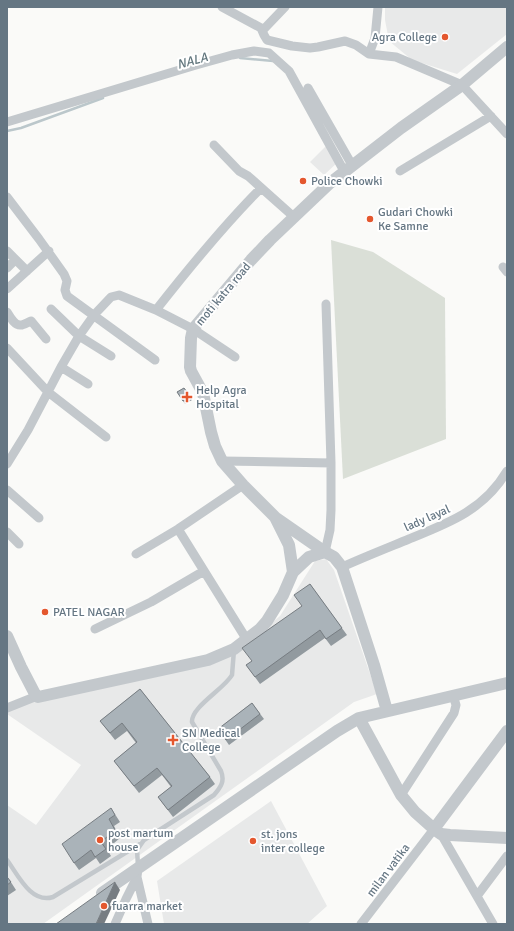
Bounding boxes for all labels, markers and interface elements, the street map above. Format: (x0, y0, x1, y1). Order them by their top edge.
place label: Agra College (372, 30, 437, 45)
marker: Agra College (440, 32, 450, 42)
water label: NALA (175, 49, 210, 73)
place label: Police Chowki (311, 174, 382, 189)
marker: Police Chowki (298, 176, 308, 186)
place label: Gudari Chowki Ke Samne (378, 205, 453, 234)
marker: Gudari Chowki Ke Samne (365, 214, 375, 224)
street label: moti katra road (193, 260, 254, 329)
place label: Help Agra Hospital (196, 383, 247, 412)
marker: Help Agra Hospital (181, 391, 193, 403)
street label: lady layal (402, 502, 453, 535)
place label: PATEL NAGAR (53, 605, 125, 620)
marker: PATEL NAGAR (40, 607, 50, 617)
place label: SN Medical College (182, 726, 240, 755)
marker: SN Medical College (167, 734, 179, 746)
place label: post martum house (108, 826, 173, 855)
place label: st. jons inter college (261, 827, 325, 856)
marker: post martum house (95, 835, 105, 845)
marker: st. jons inter college (248, 836, 258, 846)
street label: milan vatika (364, 841, 413, 900)
place label: fuarra market (112, 899, 182, 914)
marker: fuarra market (99, 901, 109, 911)

